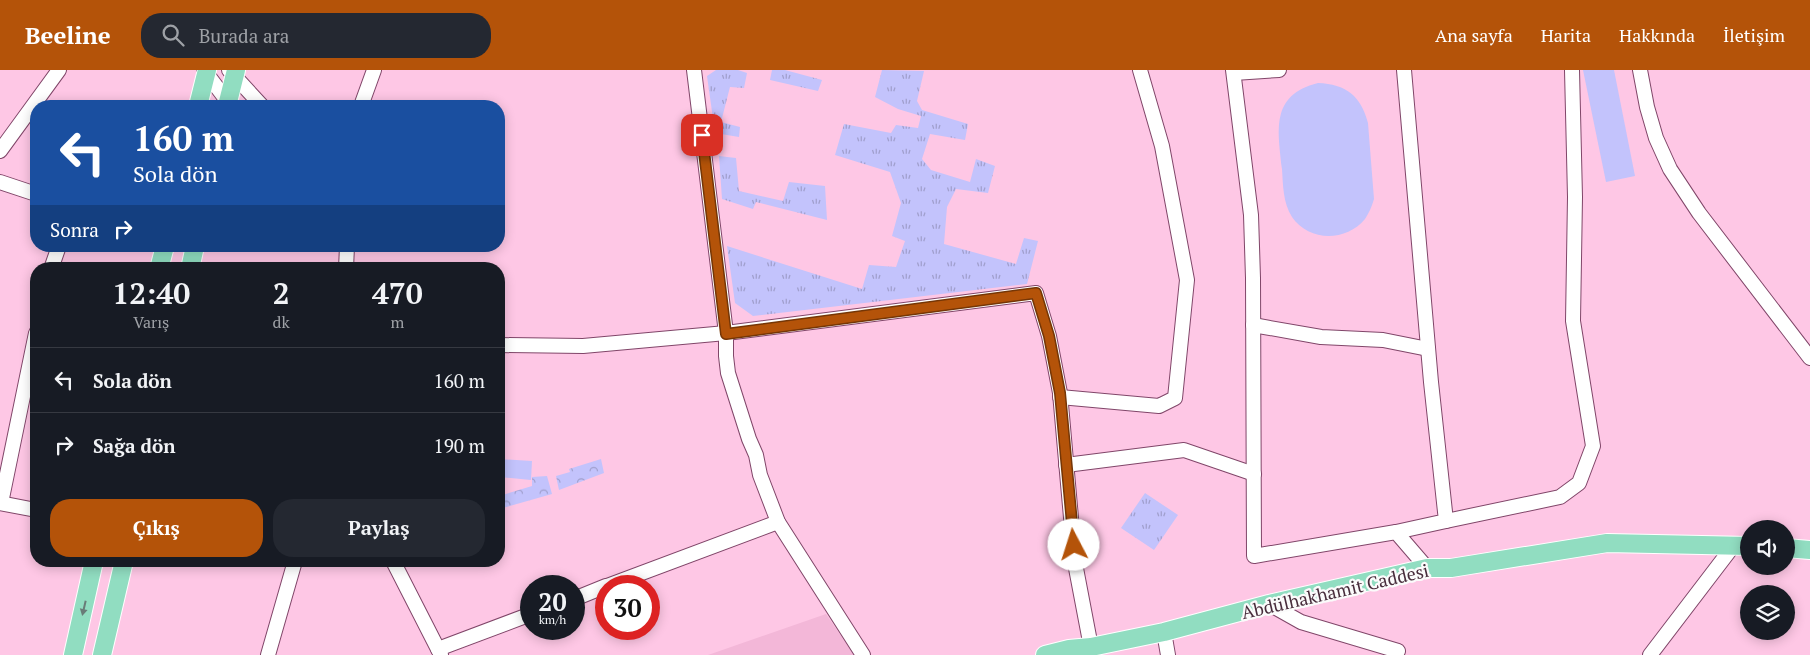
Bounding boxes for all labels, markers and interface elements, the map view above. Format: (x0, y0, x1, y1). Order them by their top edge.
search box (141, 13, 491, 58)
text: Beeline (25, 19, 111, 51)
icon: search (159, 21, 187, 49)
text: Burada ara (199, 23, 289, 48)
text: Ana sayfa (1435, 23, 1513, 47)
text: Harita (1541, 23, 1591, 47)
text: Hakkında (1619, 23, 1695, 47)
text: İletişim (1723, 23, 1785, 47)
pin (681, 114, 723, 156)
text: 160 m (133, 115, 234, 161)
icon: left (50, 120, 115, 185)
icon: arrive (688, 121, 716, 149)
text: Sola dön (133, 159, 217, 188)
icon: right (109, 215, 137, 243)
text: Sonra (50, 217, 99, 242)
text: 12:40 (112, 273, 190, 313)
text: 2 (273, 273, 290, 313)
text: 470 (372, 273, 423, 313)
text: Varış (133, 311, 169, 333)
text: dk (273, 311, 290, 333)
text: m (390, 311, 404, 333)
icon: left (50, 366, 78, 394)
text: Sola dön (93, 368, 172, 393)
text: 160 m (434, 368, 485, 393)
icon: right (50, 431, 78, 459)
text: Sağa dön (93, 433, 176, 458)
text: 190 m (434, 433, 485, 458)
button: Çıkış (50, 499, 263, 557)
button: Paylaş (273, 499, 485, 557)
position arrow (1047, 518, 1099, 570)
map controls (1740, 520, 1795, 640)
button: sound (1740, 520, 1795, 575)
street label: Abdülhakhamit Caddesi (1239, 558, 1431, 624)
speed limit sign: 30 (595, 575, 660, 640)
text: 20 (538, 585, 567, 618)
button: layers (1740, 585, 1795, 640)
one-way arrow (80, 601, 88, 616)
text: km/h (539, 612, 566, 627)

